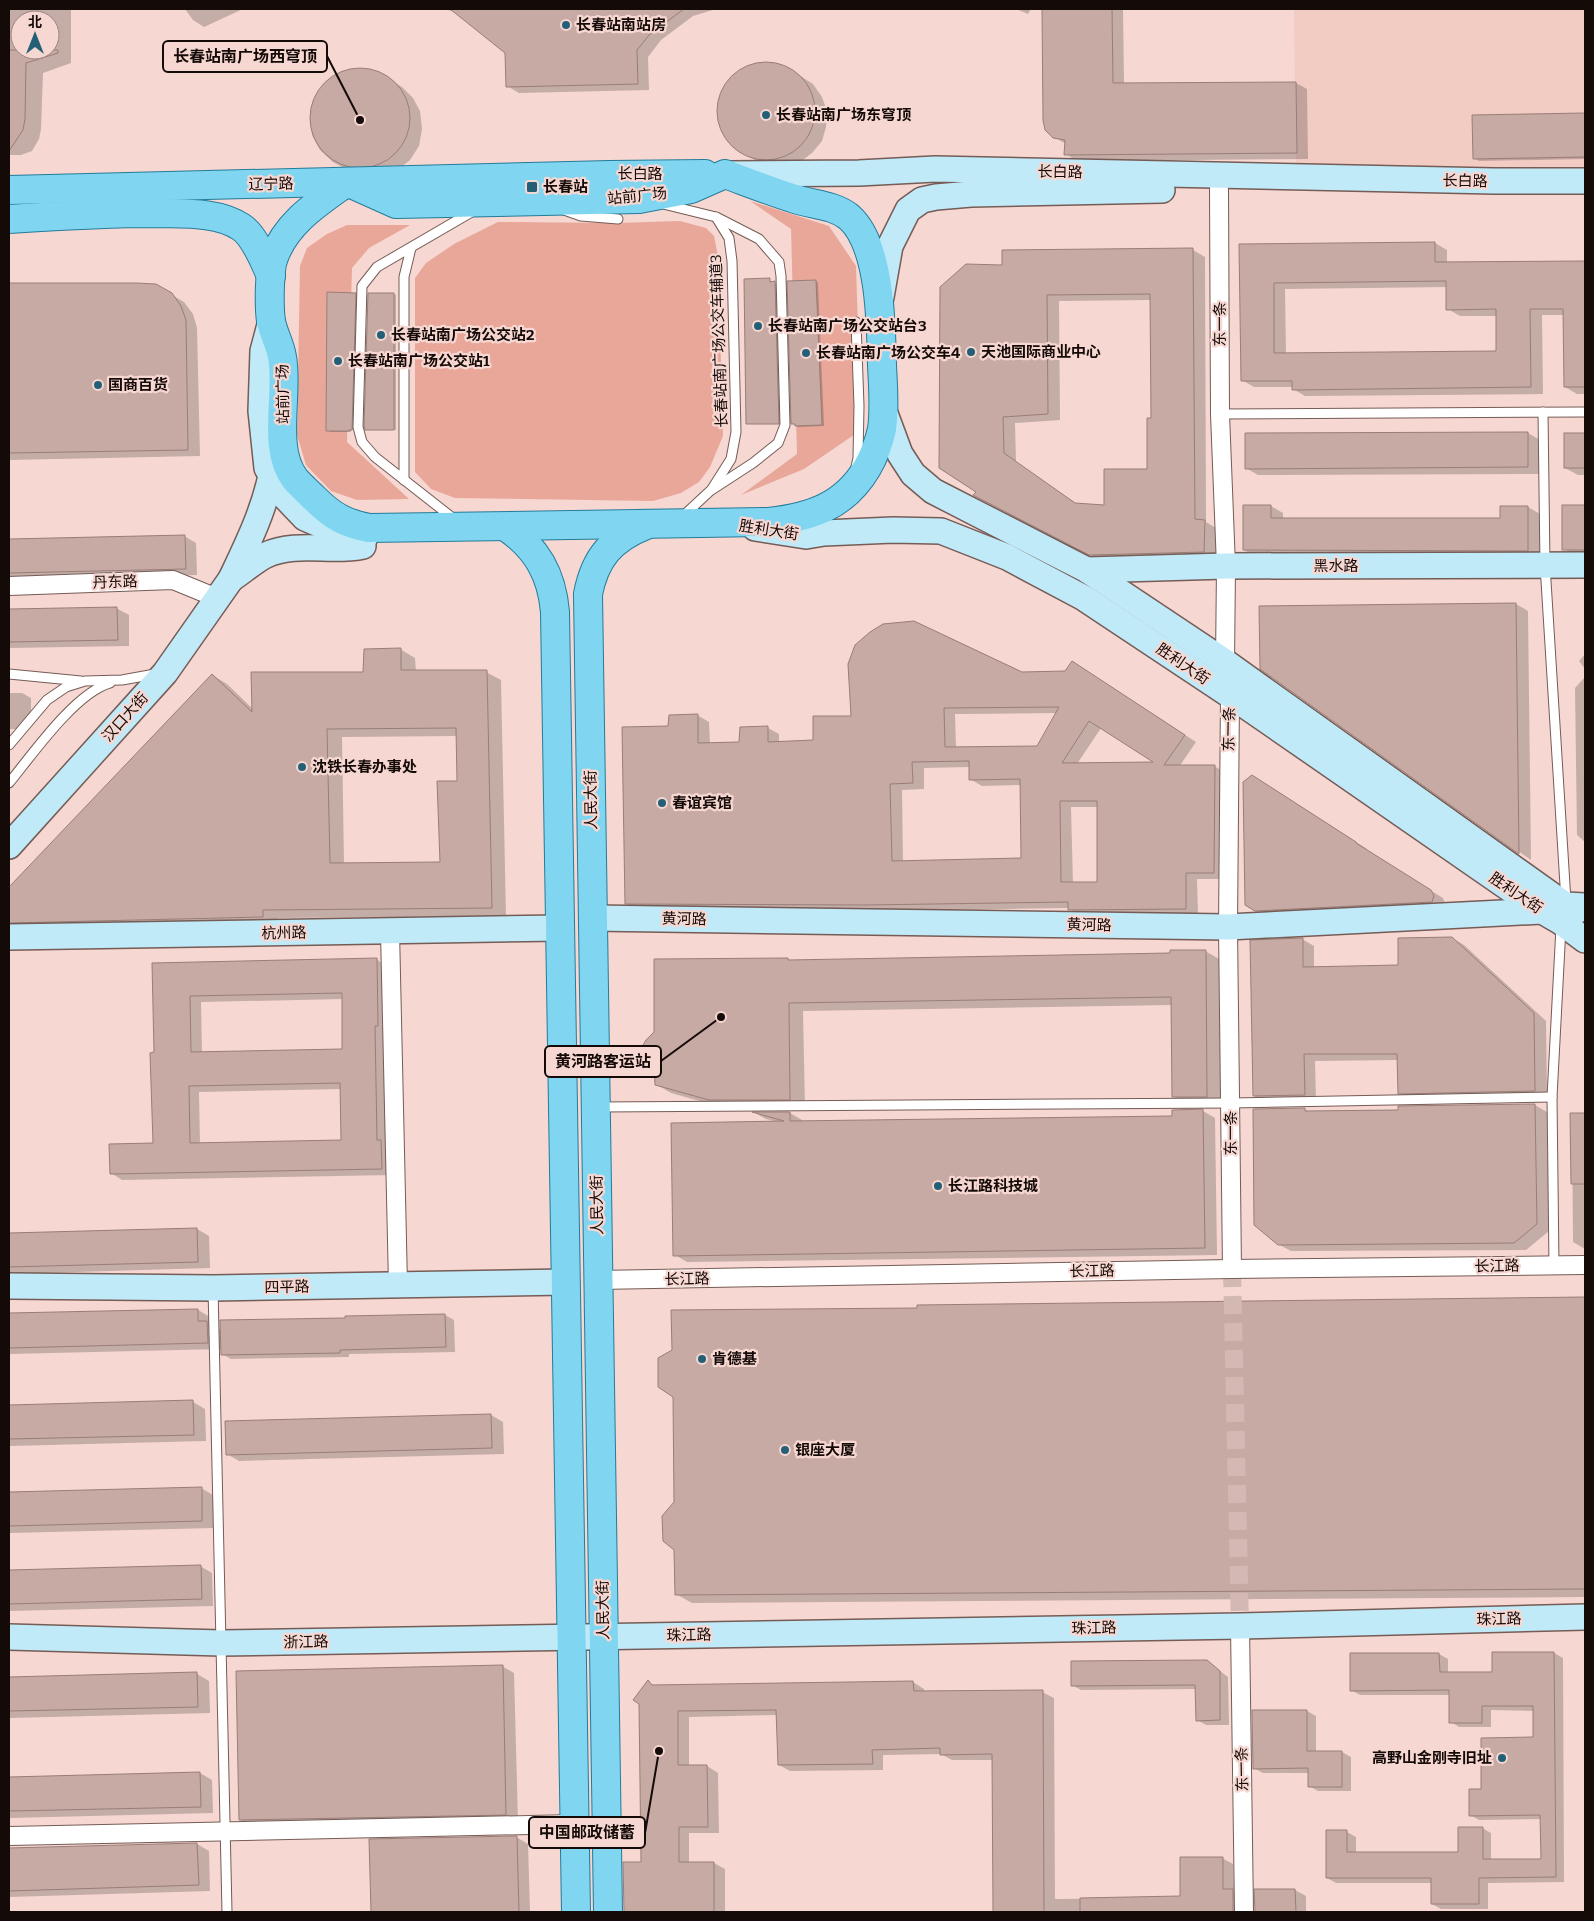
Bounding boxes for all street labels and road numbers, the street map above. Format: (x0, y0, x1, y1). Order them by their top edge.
street label: 长白路 (1037, 163, 1083, 181)
street label: 长白路 (617, 165, 663, 183)
street label: 长白路 (1442, 172, 1488, 190)
street label: 辽宁路 (248, 175, 294, 193)
street label: 站前广场 (606, 184, 668, 208)
street label: 长春站南广场公交车辅道3 (707, 254, 731, 428)
street label: 东一条 (1211, 301, 1229, 347)
street label: 站前广场 (273, 364, 293, 424)
street label: 胜利大街 (738, 516, 800, 544)
street label: 黑水路 (1313, 557, 1359, 575)
street label: 丹东路 (92, 572, 138, 592)
street label: 胜利大街 (1153, 640, 1213, 688)
street label: 汉口大街 (98, 689, 152, 745)
street label: 东一条 (1220, 706, 1238, 752)
street label: 人民大街 (581, 770, 601, 830)
street label: 胜利大街 (1486, 869, 1546, 917)
street label: 黄河路 (661, 910, 707, 928)
street label: 黄河路 (1066, 916, 1112, 934)
street label: 杭州路 (261, 924, 307, 942)
street label: 东一条 (1222, 1110, 1240, 1156)
street label: 人民大街 (587, 1175, 607, 1235)
street label: 长江路 (1474, 1257, 1520, 1275)
street label: 长江路 (1069, 1262, 1115, 1280)
street label: 长江路 (664, 1270, 710, 1288)
street label: 四平路 (264, 1278, 310, 1296)
street label: 人民大街 (593, 1580, 613, 1640)
street label: 珠江路 (1476, 1610, 1522, 1628)
street label: 珠江路 (1071, 1619, 1117, 1637)
street label: 珠江路 (666, 1626, 712, 1644)
street label: 浙江路 (283, 1633, 329, 1651)
street label: 东一条 (1233, 1746, 1251, 1792)

